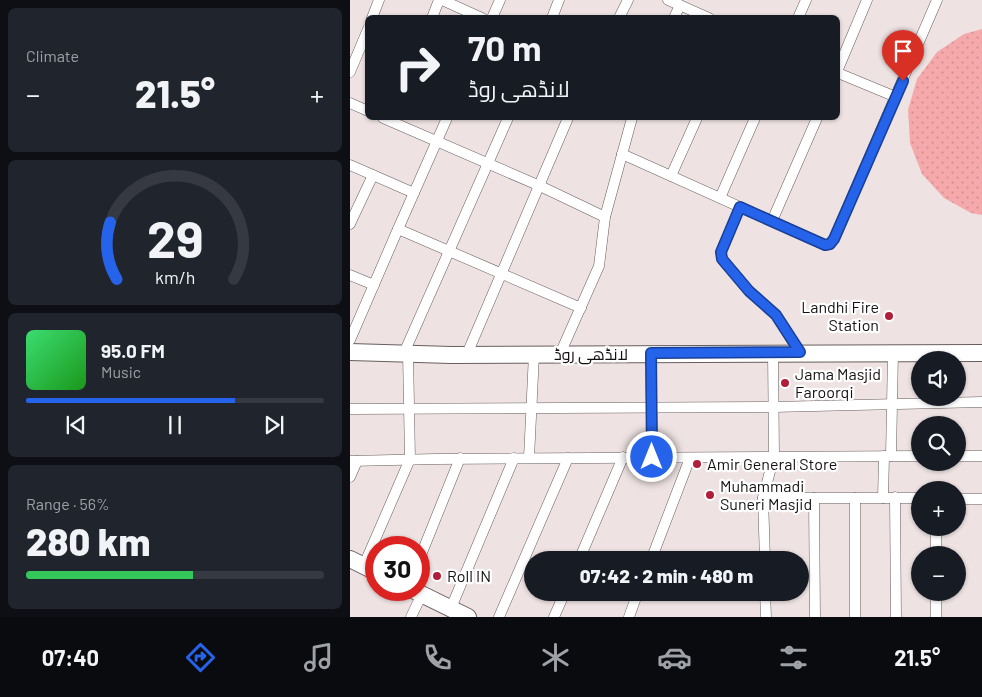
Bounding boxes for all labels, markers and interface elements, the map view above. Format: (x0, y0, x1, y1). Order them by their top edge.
text: 70 m (468, 26, 542, 68)
pin (882, 30, 924, 81)
icon: right (385, 35, 450, 100)
icon: arrive (889, 37, 917, 65)
text: Climate (26, 46, 79, 65)
text: 21.5° (135, 70, 215, 116)
text: لانڈھی روڈ (468, 75, 570, 101)
text: − (26, 77, 40, 111)
text: + (310, 77, 324, 111)
text: 29 (147, 206, 203, 268)
text: km/h (155, 266, 195, 288)
place label: Landhi Fire Station (801, 297, 879, 334)
marker: Landhi Fire Station (883, 310, 895, 322)
text: 95.0 FM (101, 339, 165, 362)
street label: لانڈھی روڈ (554, 344, 628, 365)
map controls (911, 351, 966, 601)
button: sound (911, 351, 966, 406)
text: Music (101, 362, 141, 381)
place label: Jama Masjid Faroorqi (795, 364, 881, 401)
marker: Jama Masjid Faroorqi (779, 377, 791, 389)
icon: previous (62, 411, 90, 439)
icon: pause (161, 411, 189, 439)
icon: next (260, 411, 288, 439)
button: search (911, 416, 966, 471)
position arrow (625, 430, 677, 482)
place label: Amir General Store (707, 454, 837, 473)
marker: Amir General Store (691, 458, 703, 470)
place label: Muhammadi Suneri Masjid (720, 476, 812, 513)
button: + (911, 481, 966, 536)
marker: Muhammadi Suneri Masjid (704, 489, 716, 501)
text: Range · 56% (26, 494, 109, 513)
text: 280 km (26, 518, 150, 564)
speed limit sign: 30 (365, 536, 430, 601)
button: − (911, 546, 966, 601)
text: 07:42 · 2 min · 480 m (580, 564, 753, 587)
place label: Roll IN (447, 566, 491, 585)
marker: Roll IN (431, 570, 443, 582)
icon: directions (183, 640, 218, 675)
icon: music (301, 640, 336, 675)
icon: phone (420, 640, 455, 675)
icon: climate (538, 640, 573, 675)
icon: car (657, 640, 692, 675)
icon: filters (776, 640, 811, 675)
text: 07:40 (42, 644, 99, 670)
text: 21.5° (894, 644, 940, 670)

